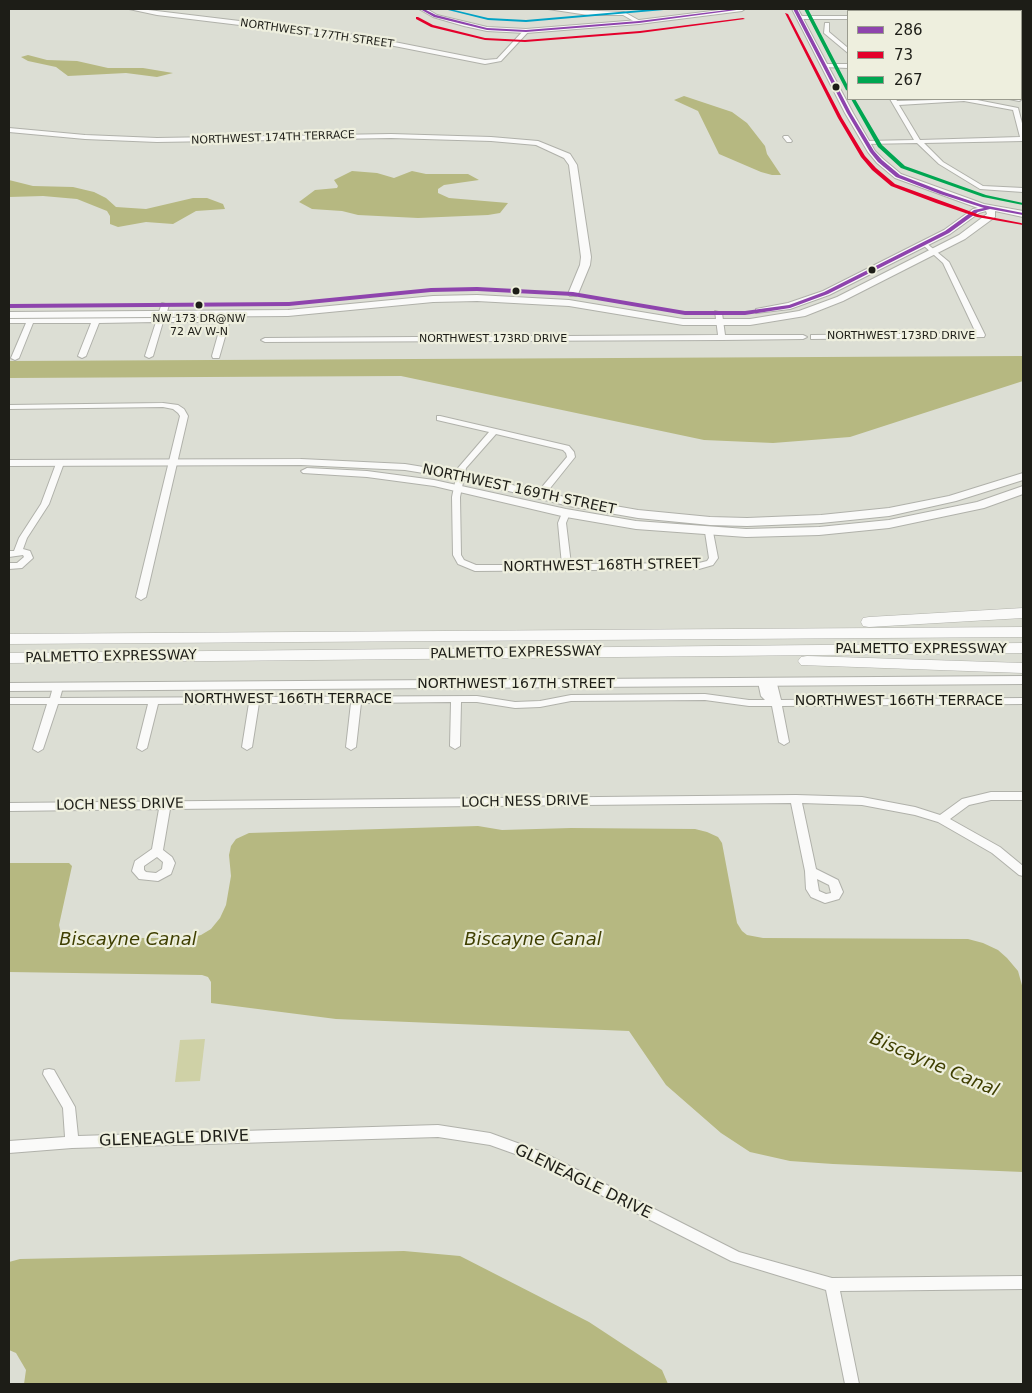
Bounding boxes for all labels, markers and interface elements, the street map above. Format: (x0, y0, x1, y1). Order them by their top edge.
legend (847, 10, 1022, 100)
street label: NORTHWEST 177TH STREET (239, 17, 395, 51)
text: 286 (894, 21, 923, 39)
text: 73 (894, 46, 913, 64)
text: 267 (894, 71, 923, 89)
unlabelled marker (831, 82, 841, 92)
street label: NORTHWEST 174TH TERRACE (191, 129, 355, 147)
unlabelled marker (867, 265, 877, 275)
unlabelled marker (511, 286, 521, 296)
marker: NW 173 DR@NW 72 AV W-N (194, 300, 204, 310)
place label: NW 173 DR@NW 72 AV W-N (152, 312, 246, 338)
street label: NORTHWEST 173RD DRIVE (827, 329, 975, 343)
street label: NORTHWEST 173RD DRIVE (419, 332, 567, 346)
street label: NORTHWEST 169TH STREET (421, 461, 617, 519)
street label: NORTHWEST 168TH STREET (503, 556, 701, 576)
street label: PALMETTO EXPRESSWAY (835, 641, 1007, 657)
street label: PALMETTO EXPRESSWAY (430, 643, 602, 663)
street label: PALMETTO EXPRESSWAY (25, 647, 197, 667)
street label: NORTHWEST 167TH STREET (417, 676, 615, 692)
street label: NORTHWEST 166TH TERRACE (184, 691, 392, 707)
street label: NORTHWEST 166TH TERRACE (795, 693, 1003, 709)
street label: LOCH NESS DRIVE (461, 792, 589, 812)
street label: LOCH NESS DRIVE (56, 795, 184, 815)
water label: Biscayne Canal (59, 929, 197, 951)
water label: Biscayne Canal (464, 929, 602, 951)
water label: Biscayne Canal (866, 1028, 1002, 1102)
street label: GLENEAGLE DRIVE (99, 1127, 249, 1151)
street label: GLENEAGLE DRIVE (511, 1141, 655, 1223)

